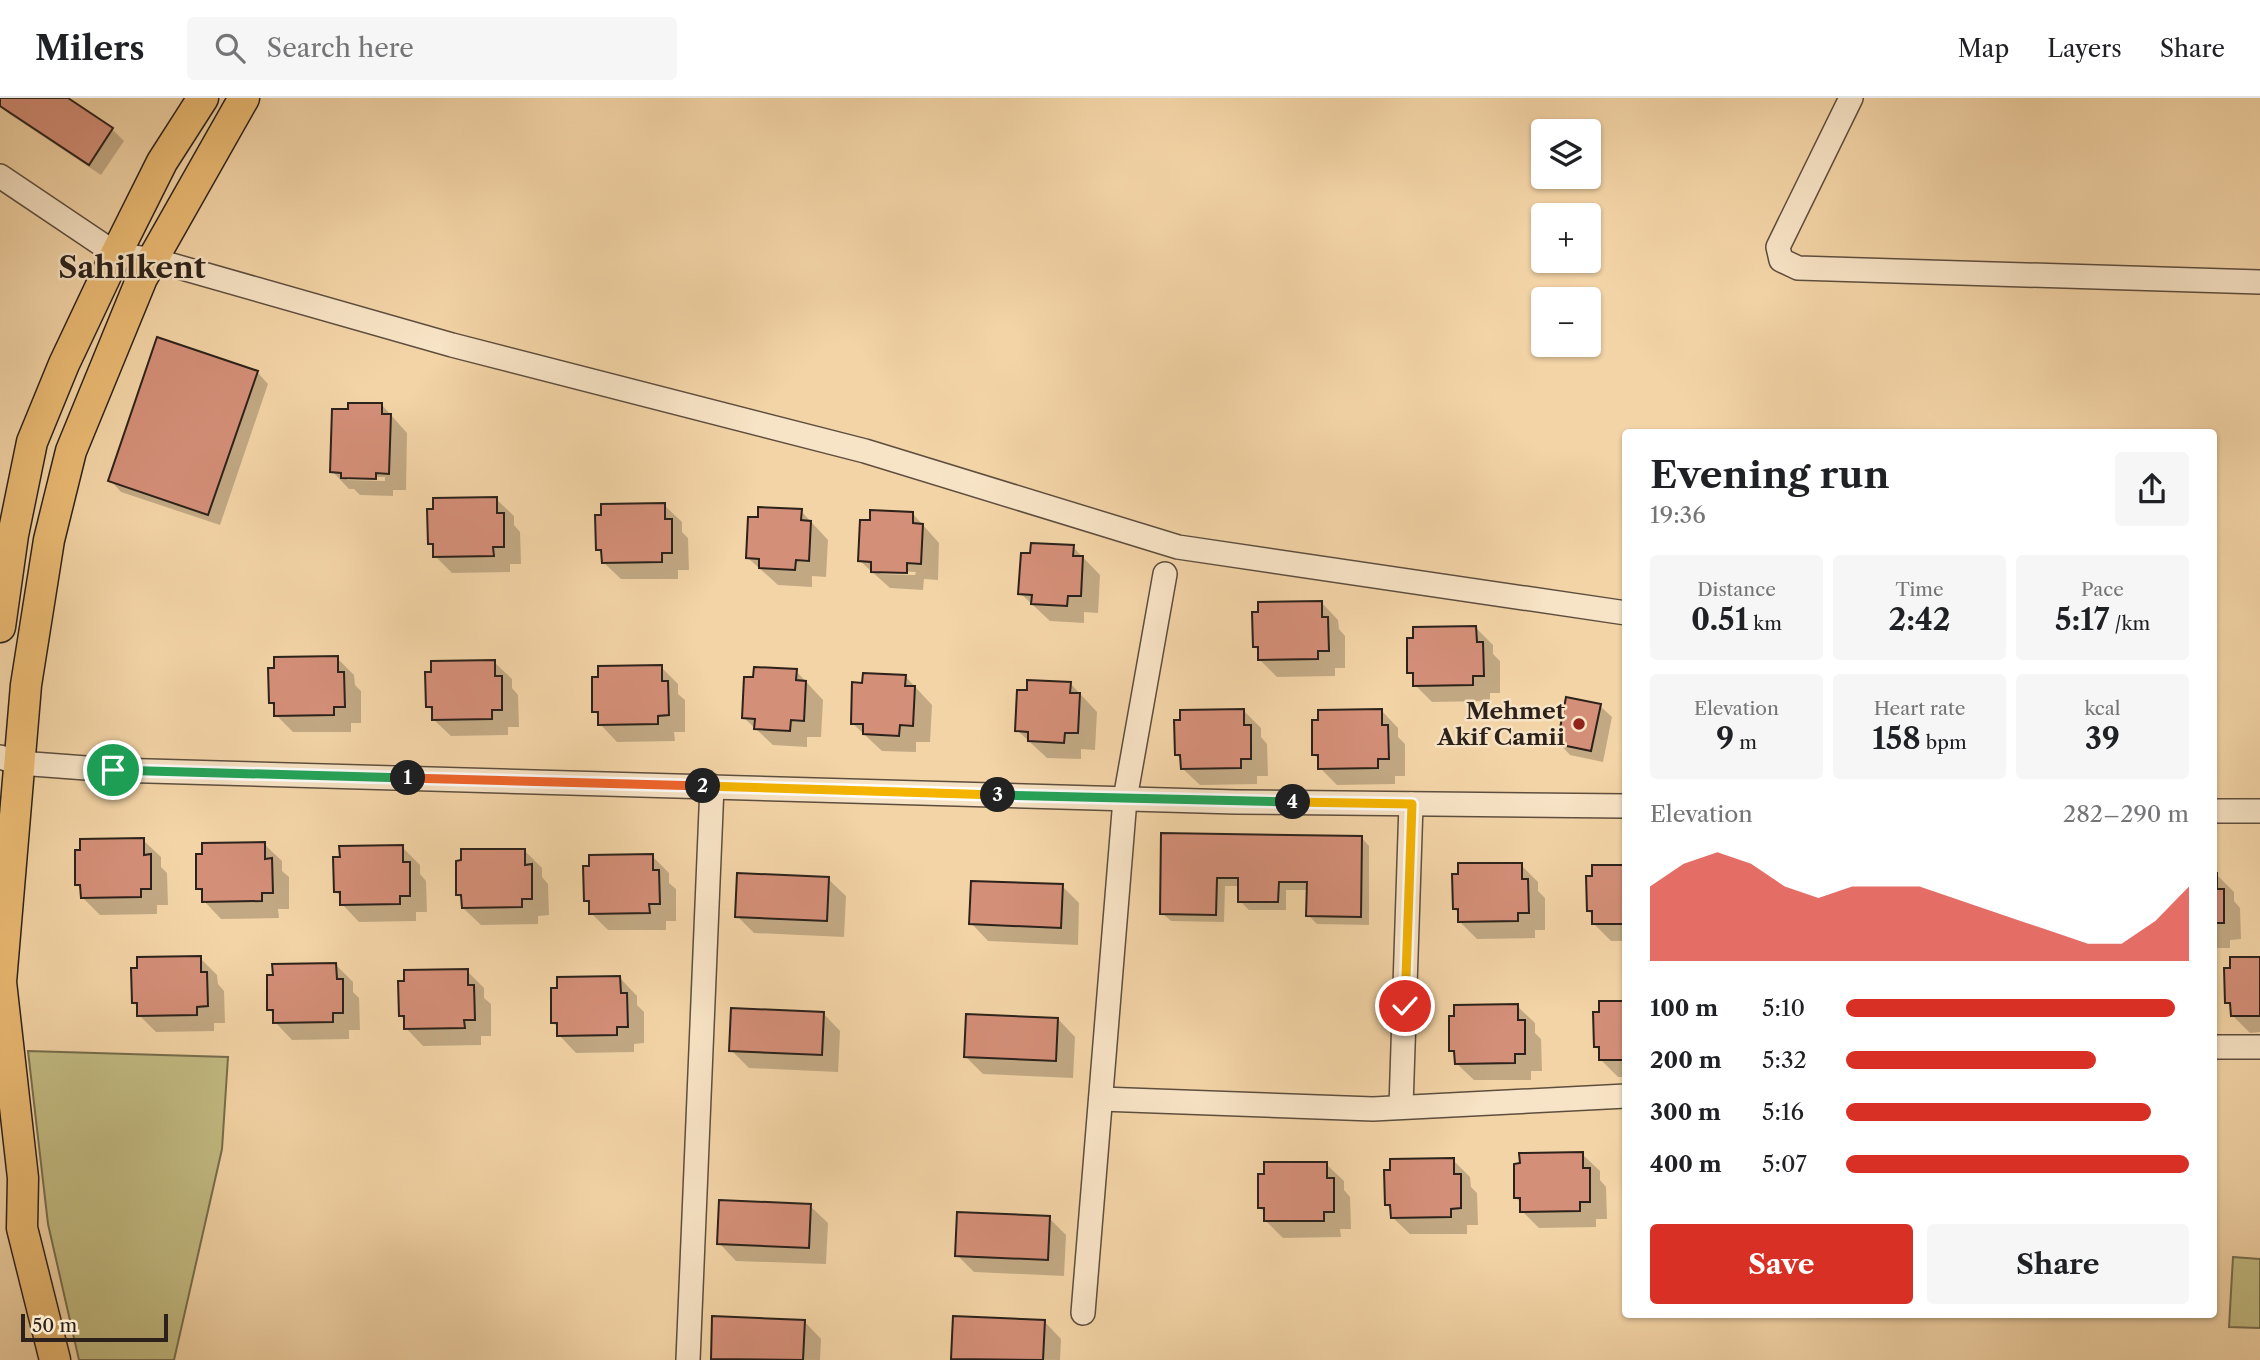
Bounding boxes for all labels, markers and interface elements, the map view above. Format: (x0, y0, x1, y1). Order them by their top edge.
search box (187, 17, 677, 80)
text: Milers (35, 28, 145, 69)
icon: search (211, 29, 249, 67)
text: Search here (267, 32, 414, 64)
text: Map (1958, 34, 2009, 63)
text: Layers (2047, 34, 2122, 63)
text: Share (2160, 34, 2225, 63)
map controls (1531, 119, 1601, 357)
button: layers (1531, 119, 1601, 189)
button: + (1531, 203, 1601, 273)
district label: Sahilkent (58, 249, 206, 286)
button: − (1531, 287, 1601, 357)
text: Evening run (1650, 451, 1890, 498)
button: share (2115, 452, 2189, 526)
text: 19:36 (1650, 501, 1706, 529)
text: Distance (1697, 578, 1776, 601)
text: Time (1895, 578, 1944, 601)
text: Pace (2081, 578, 2124, 601)
text: 0.51 (1691, 601, 1748, 638)
text: 2:42 (1888, 601, 1951, 638)
text: 5:17 (2055, 601, 2110, 638)
text: km (1748, 612, 1782, 635)
text: /km (2110, 612, 2150, 635)
place label: Mehmet Akif Camii (1436, 697, 1566, 751)
text: Elevation (1694, 697, 1779, 720)
text: Heart rate (1874, 697, 1965, 720)
text: kcal (2085, 697, 2120, 720)
marker: Mehmet Akif Camii (1571, 716, 1587, 732)
text: 9 (1716, 720, 1734, 757)
text: 158 (1872, 720, 1921, 757)
text: 39 (2085, 720, 2120, 757)
text: m (1734, 731, 1757, 754)
text: bpm (1921, 731, 1967, 754)
pin (83, 740, 143, 800)
icon: arrive (94, 751, 132, 789)
pin: 1 (390, 760, 426, 796)
text: 1 (403, 766, 412, 789)
pin: 2 (686, 768, 720, 804)
text: 2 (697, 774, 708, 797)
pin: 3 (981, 778, 1016, 812)
text: 3 (992, 783, 1003, 806)
pin: 4 (1276, 784, 1310, 820)
text: 4 (1287, 790, 1298, 813)
text: Elevation (1650, 800, 1753, 828)
text: 282–290 m (2063, 800, 2189, 828)
pin (1375, 976, 1435, 1036)
icon: check (1386, 987, 1424, 1025)
text: 100 m (1650, 994, 1718, 1022)
text: 5:10 (1762, 994, 1805, 1022)
text: 200 m (1650, 1046, 1722, 1074)
text: 5:32 (1762, 1046, 1807, 1074)
text: 300 m (1650, 1098, 1721, 1126)
text: 5:16 (1762, 1098, 1804, 1126)
text: 400 m (1650, 1150, 1722, 1178)
text: 5:07 (1762, 1150, 1807, 1178)
button: Save (1650, 1224, 1913, 1304)
button: Share (1927, 1224, 2189, 1304)
scale bar (21, 1311, 168, 1343)
text: 50 m (32, 1314, 77, 1337)

